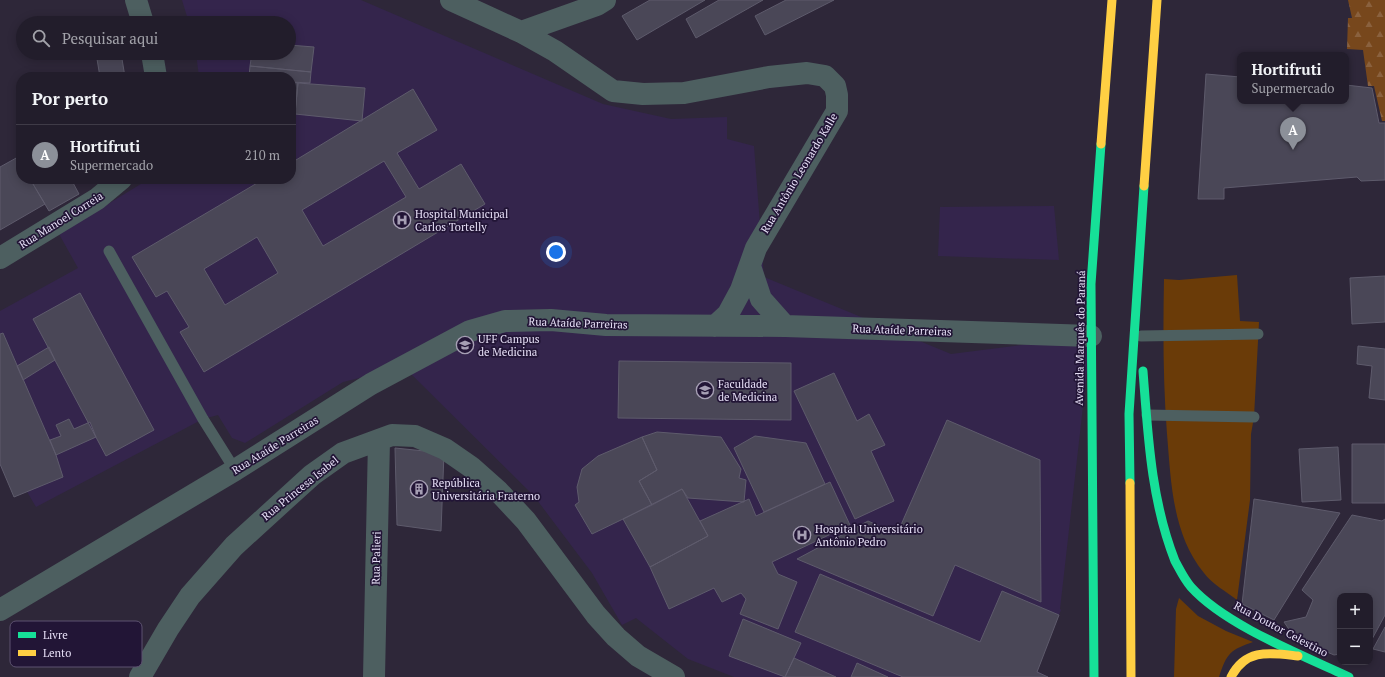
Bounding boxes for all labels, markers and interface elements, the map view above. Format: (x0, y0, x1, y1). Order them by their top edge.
search box (16, 16, 296, 60)
icon: search (30, 27, 52, 49)
text: Pesquisar aqui (62, 28, 158, 48)
popup (1237, 52, 1349, 104)
text: Hortifruti (1251, 59, 1322, 79)
text: Supermercado (1251, 79, 1335, 97)
text: Por perto (32, 87, 108, 110)
street label: Rua Antônio Leonardo Kalle (758, 110, 841, 236)
pin: A (1280, 117, 1306, 150)
text: Hortifruti (70, 136, 140, 156)
text: A (40, 146, 50, 164)
text: 210 m (245, 146, 280, 164)
text: Supermercado (70, 156, 153, 174)
street label: Rua Manoel Correia (16, 188, 106, 252)
place label: Hospital Municipal Carlos Tortelly (415, 207, 508, 234)
hospital icon: Hospital Municipal Carlos Tortelly (392, 210, 412, 230)
your location (546, 242, 566, 262)
street label: Avenida Marquês do Paraná (1072, 270, 1088, 406)
street label: Rua Ataíde Parreiras (528, 314, 628, 332)
street label: Rua Ataíde Parreiras (852, 321, 952, 339)
place label: UFF Campus de Medicina (478, 332, 540, 359)
school or university icon: UFF Campus de Medicina (455, 335, 475, 355)
place label: Faculdade de Medicina (718, 377, 778, 404)
school or university icon: Faculdade de Medicina (695, 380, 715, 400)
street label: Rua Ataíde Parreiras (229, 413, 321, 477)
street label: Rua Princesa Isabel (259, 453, 341, 523)
place label: República Universitária Fraterno (432, 476, 540, 503)
building icon: República Universitária Fraterno (409, 479, 429, 499)
place label: Hospital Universitário Antônio Pedro (815, 522, 923, 549)
hospital icon: Hospital Universitário Antônio Pedro (792, 525, 812, 545)
street label: Rua Palieri (369, 531, 383, 585)
map controls (1337, 593, 1373, 665)
button: + (1337, 593, 1373, 629)
street label: Rua Doutor Celestino (1231, 598, 1331, 660)
legend (10, 621, 142, 667)
text: Livre (43, 628, 68, 642)
button: − (1337, 629, 1373, 665)
text: Lento (43, 646, 71, 660)

